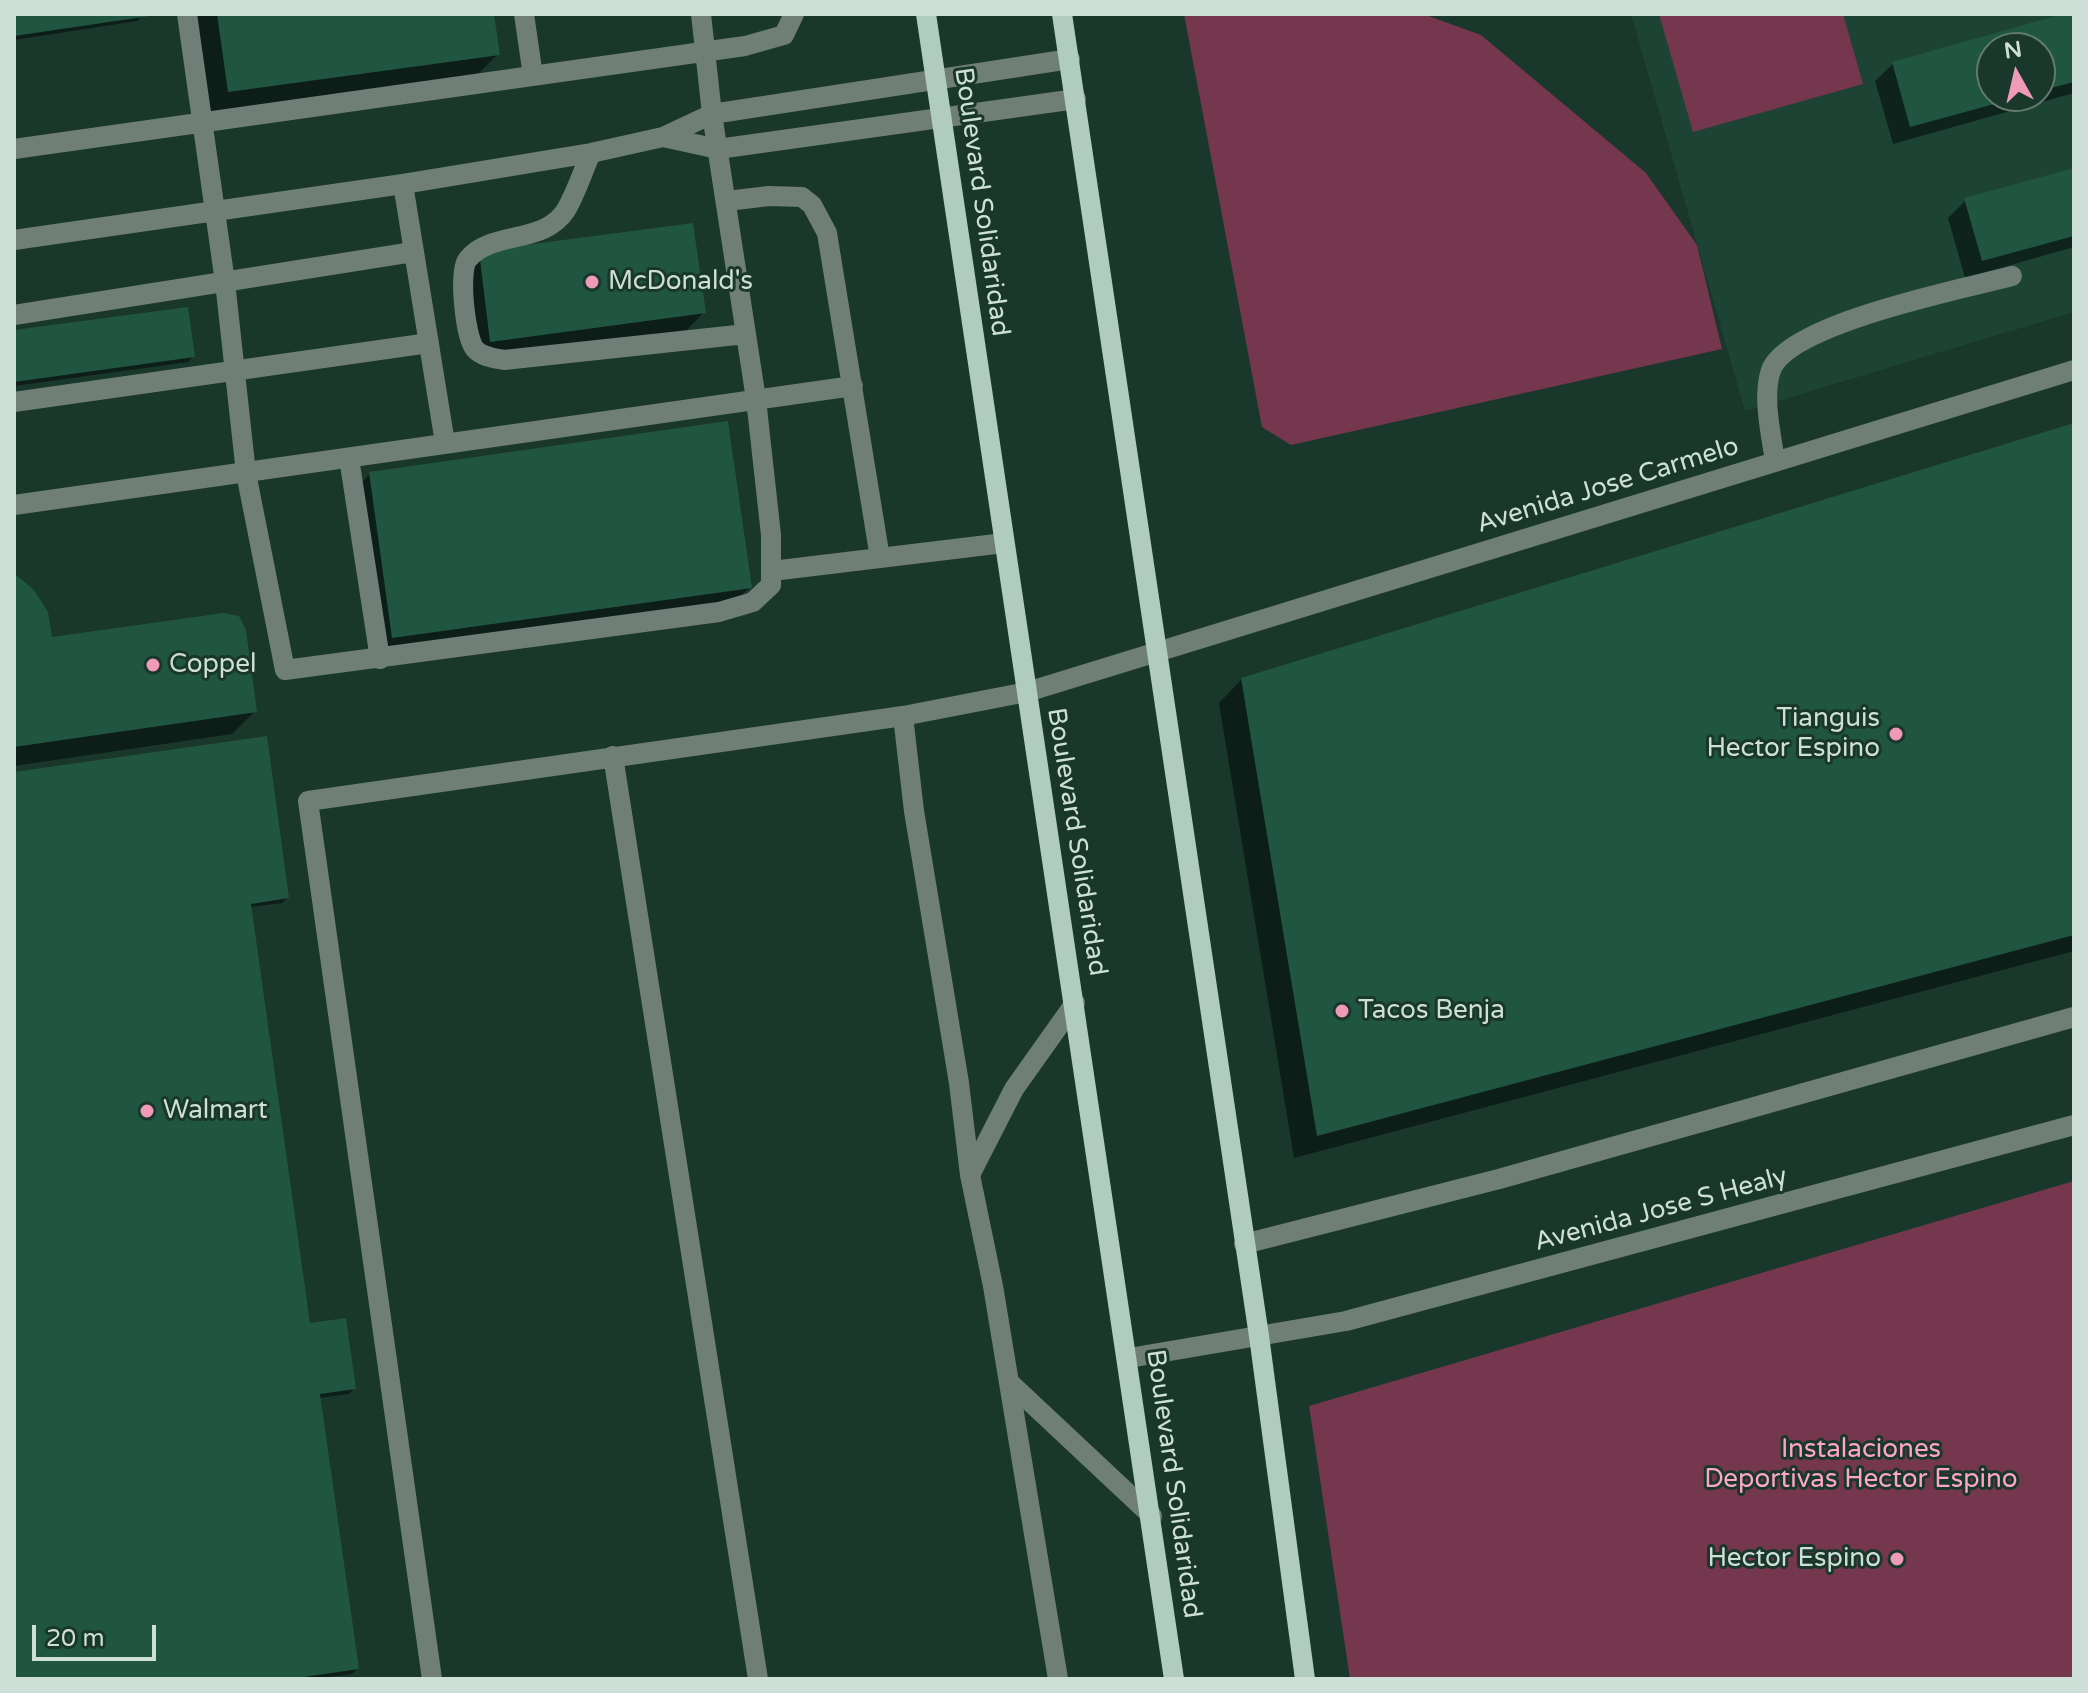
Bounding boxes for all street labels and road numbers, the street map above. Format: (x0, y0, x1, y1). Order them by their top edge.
street label: Boulevard Solidaridad (947, 66, 1015, 338)
street label: Avenida Jose Carmelo (1473, 431, 1743, 541)
street label: Boulevard Solidaridad (1039, 706, 1113, 978)
street label: Avenida Jose S Healy (1531, 1161, 1791, 1259)
street label: Boulevard Solidaridad (1139, 1348, 1207, 1620)

